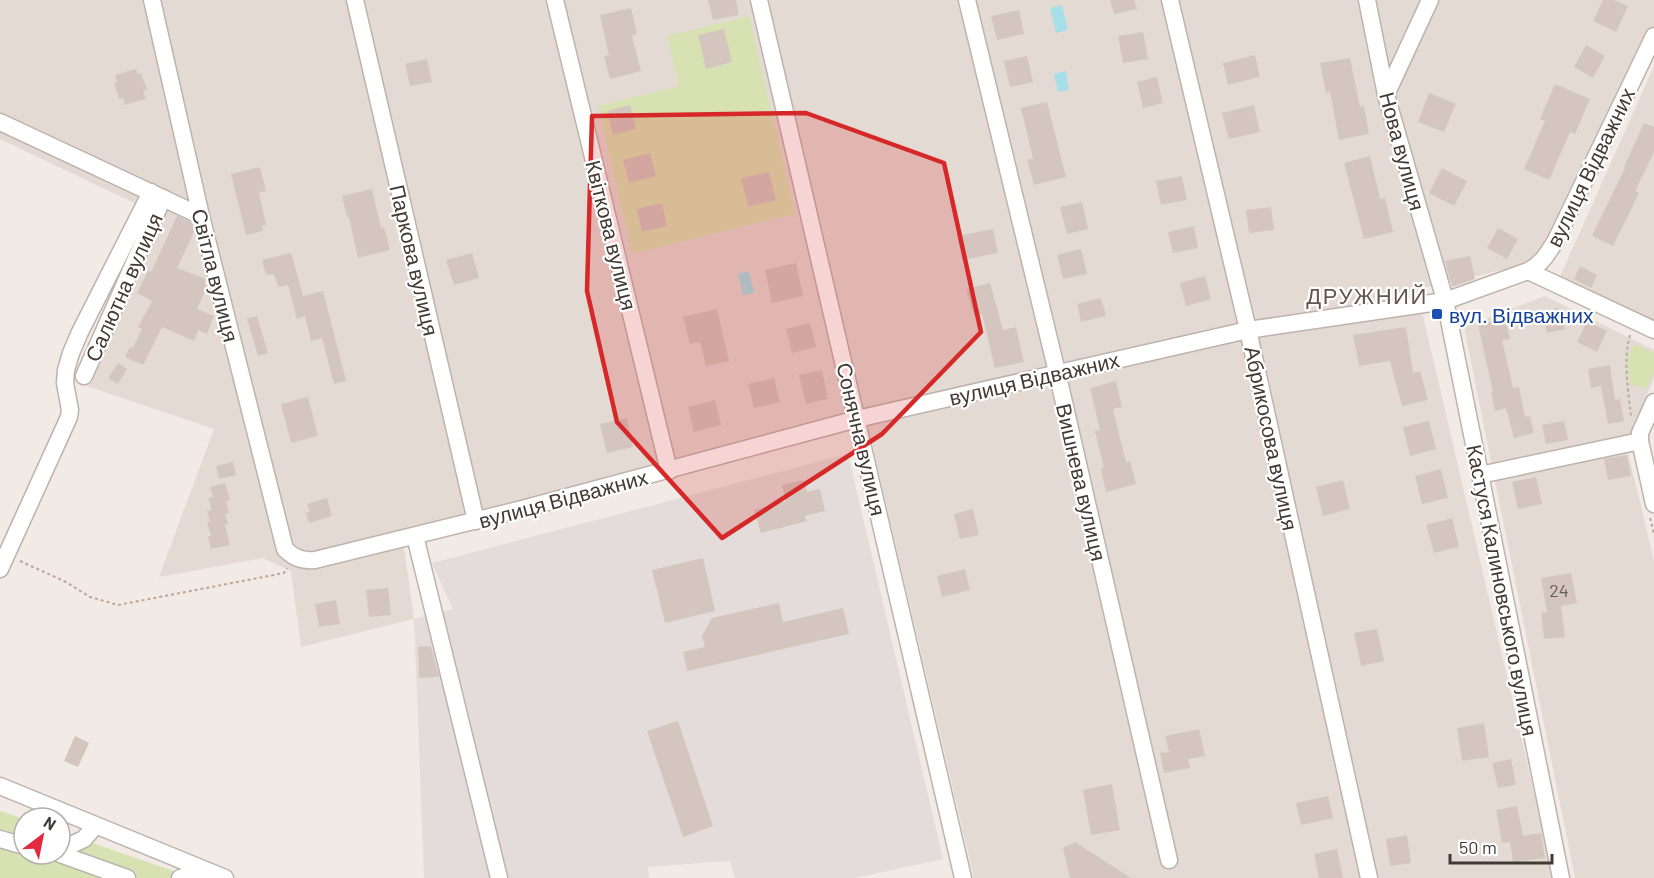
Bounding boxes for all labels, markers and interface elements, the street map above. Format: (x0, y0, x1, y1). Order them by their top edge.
street label: вулиця Відважних (1541, 83, 1640, 251)
street label: Нова вулиця (1375, 89, 1431, 213)
street label: Квіткова вулиця (581, 157, 643, 313)
street label: Паркова вулиця (385, 182, 445, 338)
street label: Світла вулиця (187, 206, 245, 344)
street label: Салютна вулиця (79, 209, 167, 365)
district label: ДРУЖНИЙ (1306, 282, 1428, 309)
place label: вул. Відважних (1449, 302, 1594, 327)
marker: вул. Відважних (1430, 307, 1444, 321)
street label: Абрикосова вулиця (1240, 344, 1304, 532)
street label: вулиця Відважних (947, 346, 1122, 410)
street label: Сонячна вулиця (832, 360, 892, 518)
street label: Вишнева вулиця (1052, 401, 1112, 563)
street label: Кастуся Калиновського вулиця (1462, 442, 1544, 738)
street label: вулиця Відважних (476, 463, 651, 533)
house number: 24 (1549, 579, 1569, 601)
north arrow (12, 806, 72, 866)
text: N (41, 812, 60, 834)
scale bar (1450, 827, 1552, 865)
text: 50 m (1459, 836, 1497, 858)

